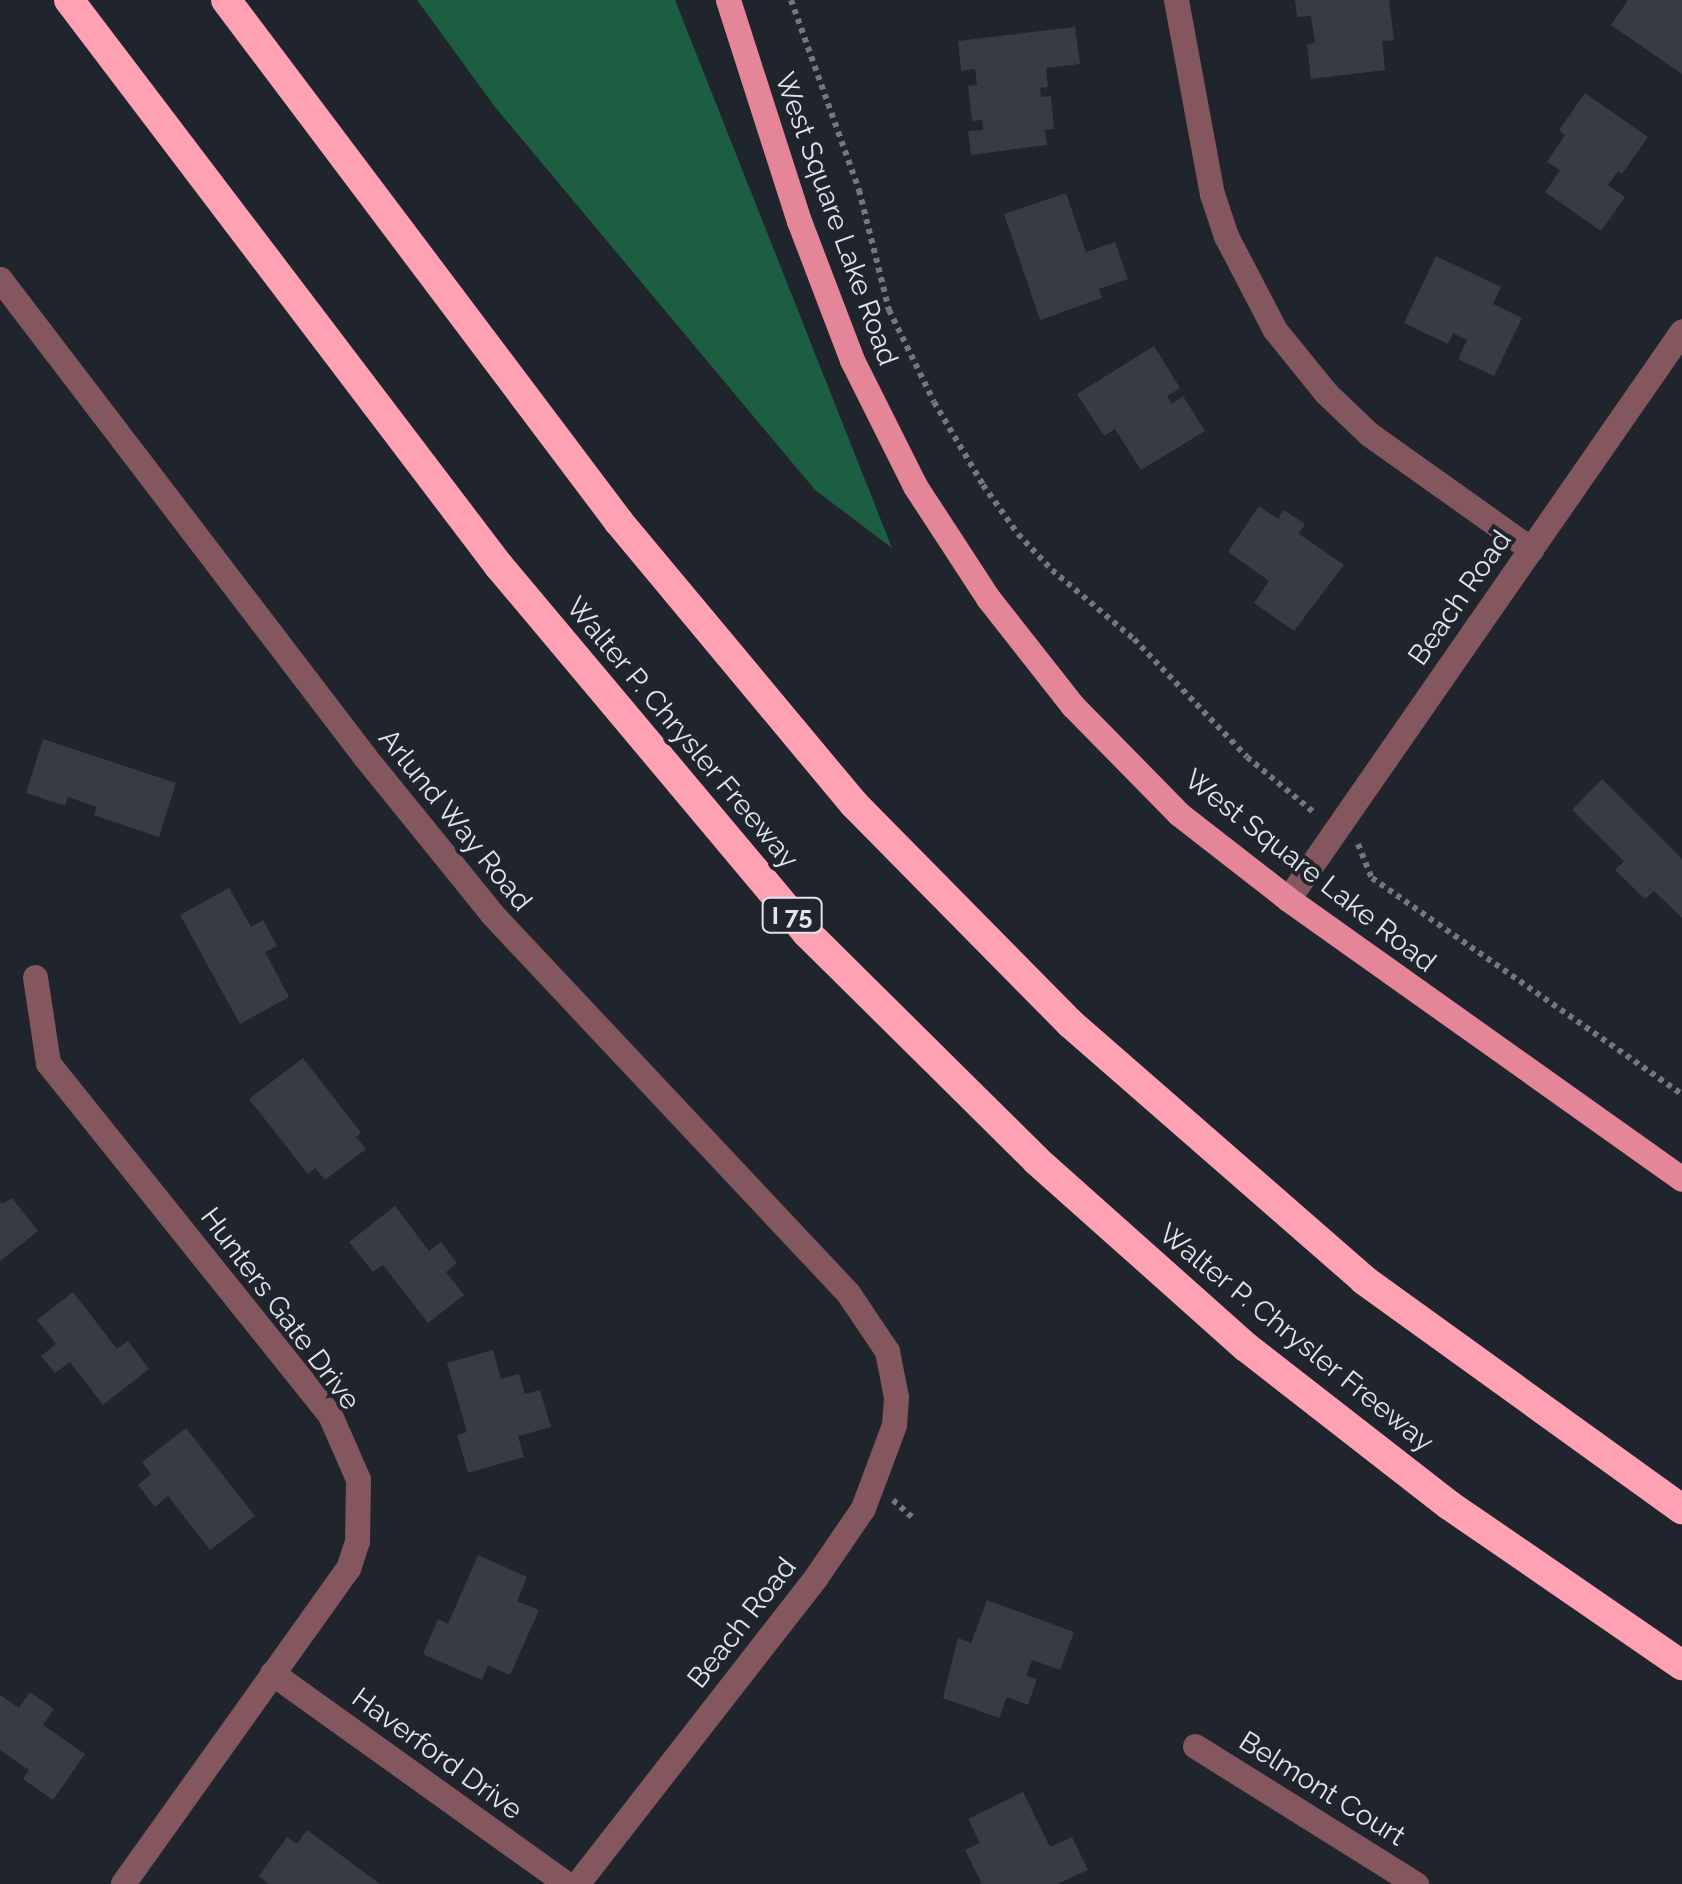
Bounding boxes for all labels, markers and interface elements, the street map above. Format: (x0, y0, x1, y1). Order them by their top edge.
street label: West Square Lake Road (767, 68, 905, 370)
street label: Beach Road (1401, 524, 1519, 672)
street label: Walter P. Chrysler Freeway (558, 590, 806, 876)
street label: Arlund Way Road (371, 722, 539, 918)
street label: West Square Lake Road (1178, 763, 1442, 979)
road number: I 75 (760, 895, 824, 935)
street label: Hunters Gate Drive (193, 1201, 367, 1417)
street label: Walter P. Chrysler Freeway (1151, 1216, 1441, 1460)
street label: Beach Road (681, 1551, 803, 1695)
street label: Haverford Drive (345, 1681, 529, 1827)
street label: Belmont Court (1233, 1725, 1411, 1853)

